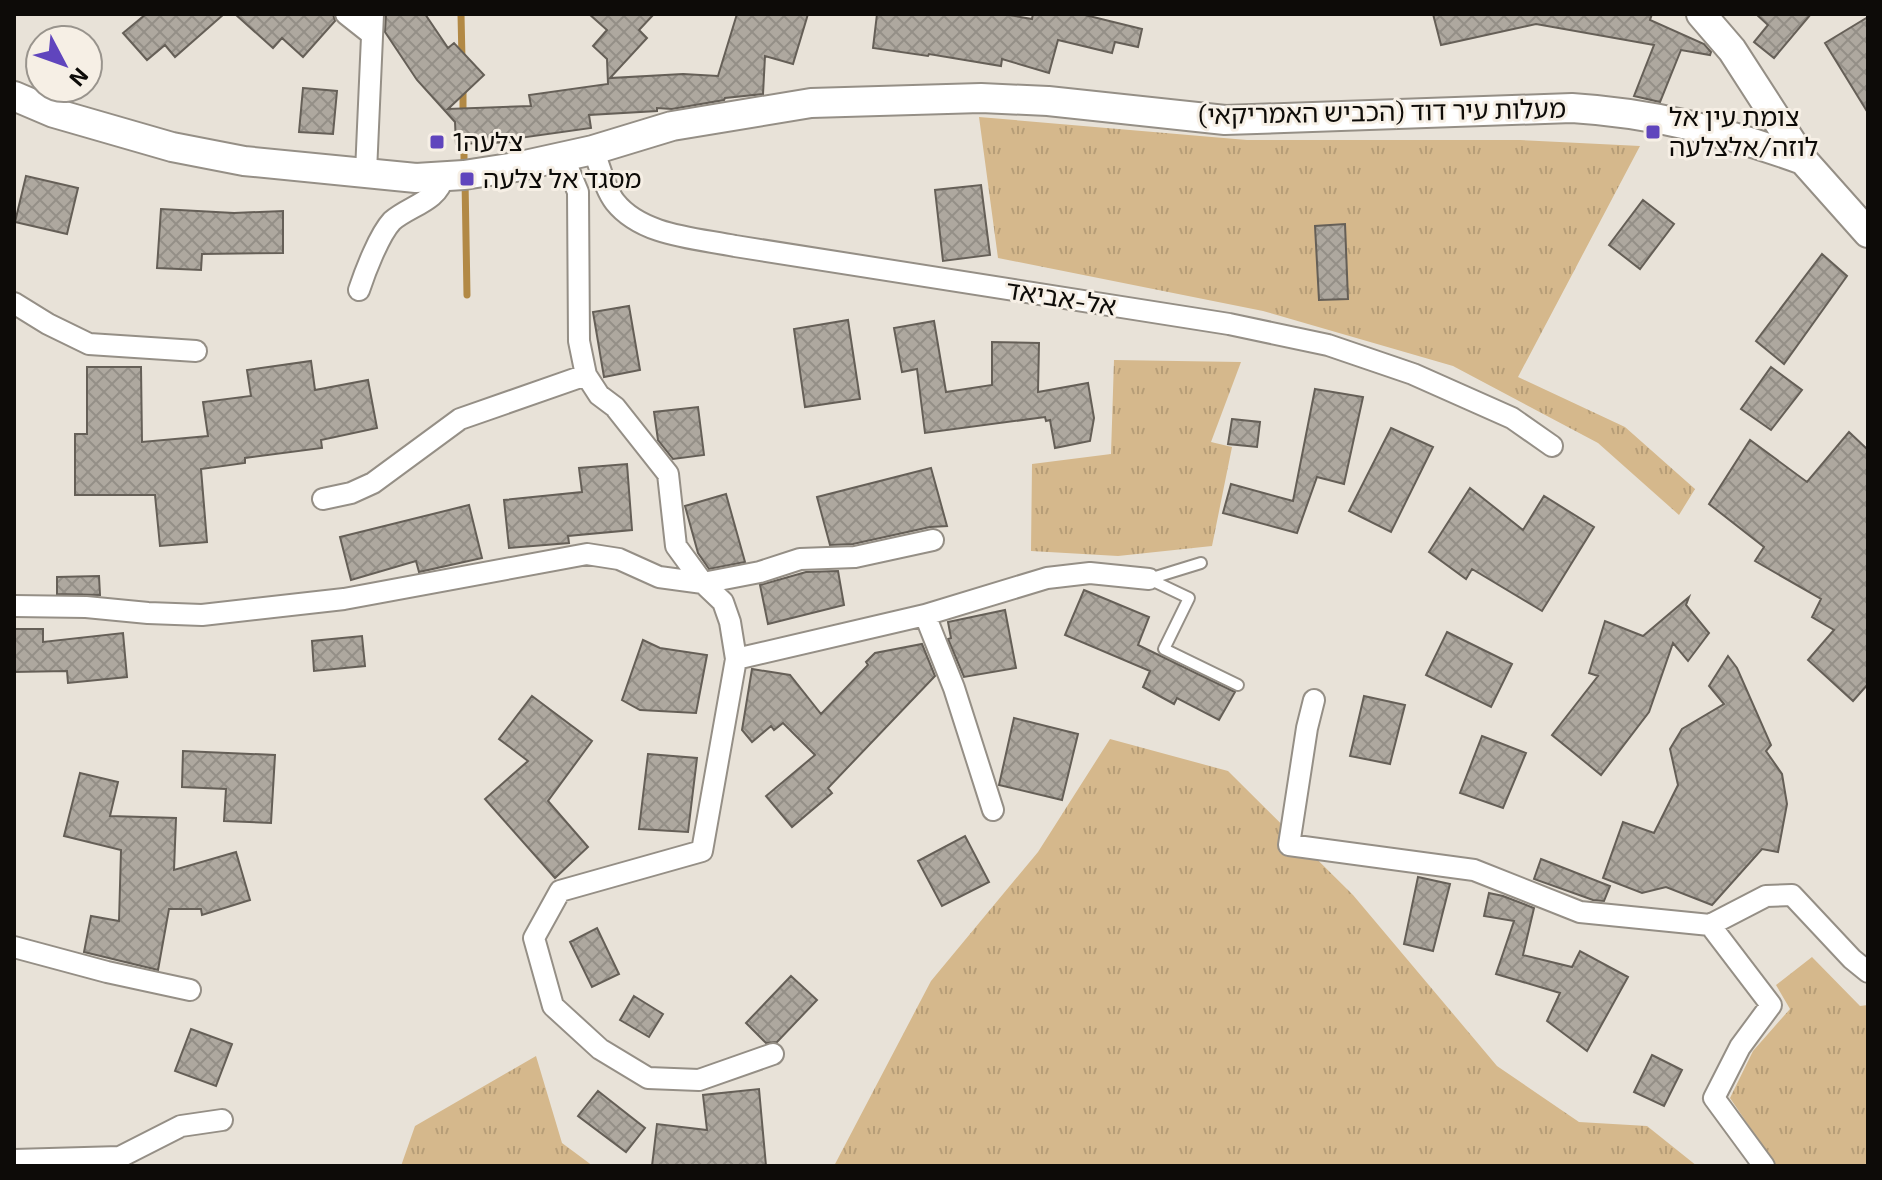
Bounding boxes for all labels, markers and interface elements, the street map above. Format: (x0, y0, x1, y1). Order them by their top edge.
north arrow (24, 24, 104, 104)
text: N (65, 63, 95, 92)
street label: מעלות עיר דוד (הכביש האמריקאי) (1198, 92, 1566, 129)
place label: צומת עין אל לוזה/אלצלעה (1669, 100, 1818, 161)
marker: צומת עין אל לוזה/אלצלעה (1644, 123, 1662, 141)
place label: צלעה1 (453, 125, 523, 156)
marker: צלעה1 (428, 133, 446, 151)
place label: מסגד אל צלעה (483, 162, 641, 193)
marker: מסגד אל צלעה (458, 170, 476, 188)
street label: אל-אביאד (1004, 273, 1118, 321)

